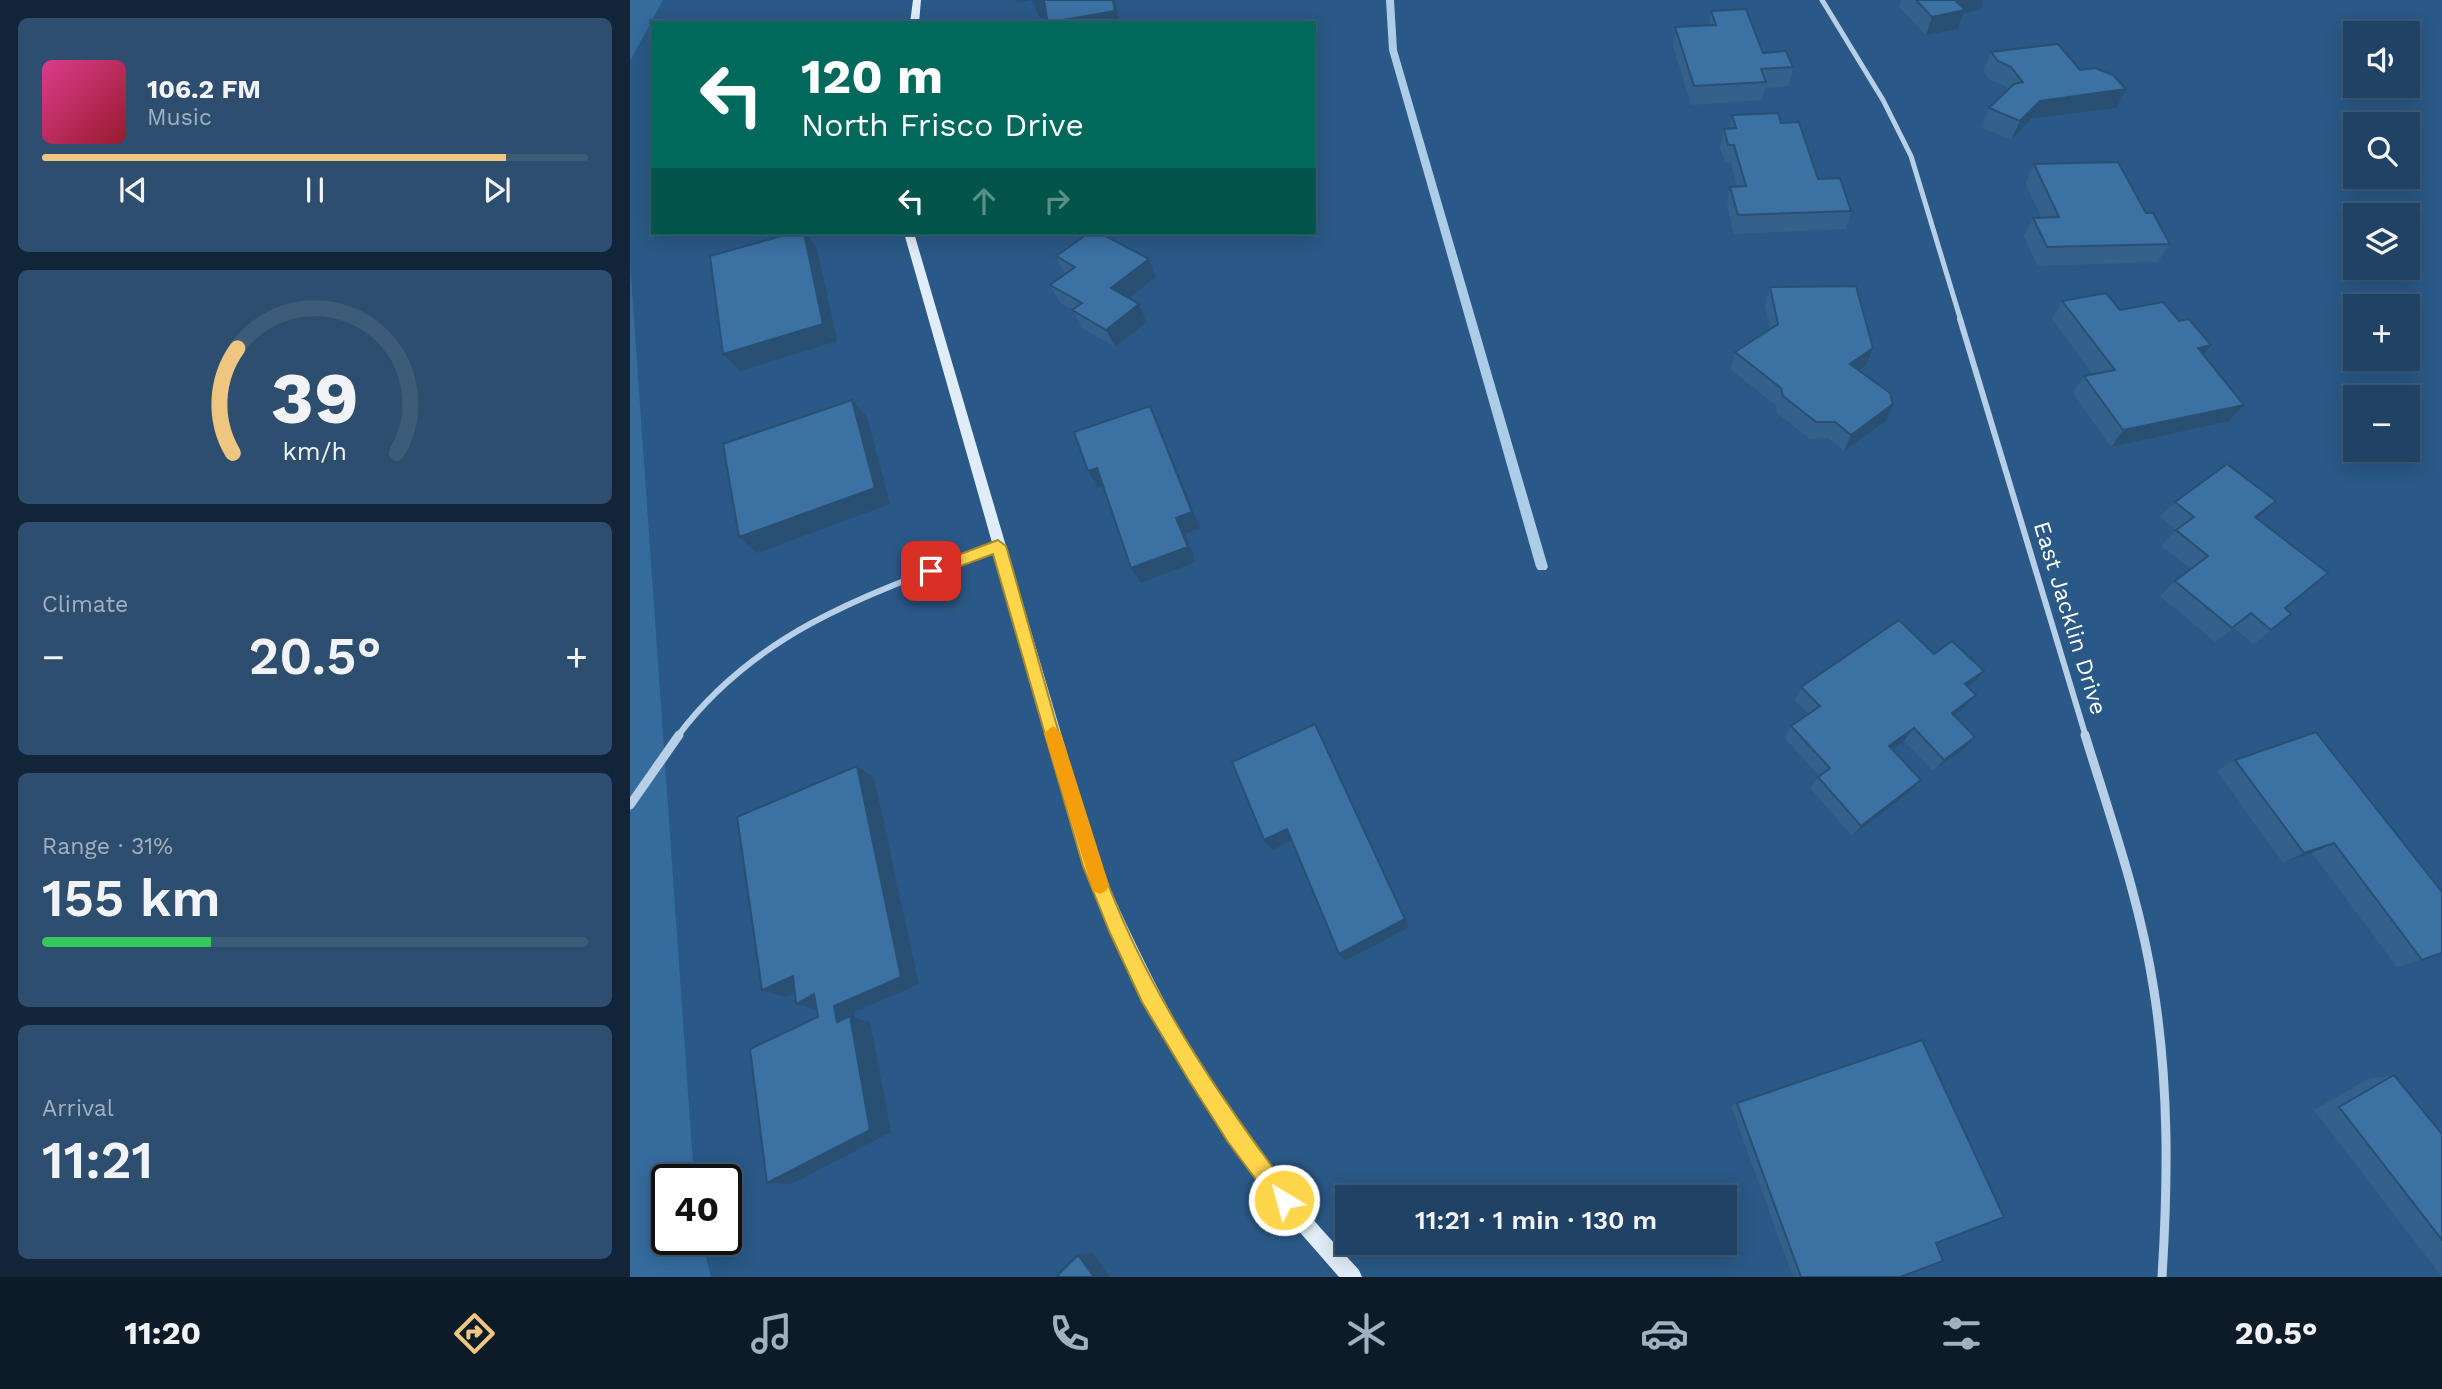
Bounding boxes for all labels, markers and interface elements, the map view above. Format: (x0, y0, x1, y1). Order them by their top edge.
map controls (2343, 21, 2420, 462)
button: sound (2343, 21, 2420, 98)
text: 120 m (801, 47, 943, 105)
icon: left (686, 49, 777, 140)
text: 106.2 FM (147, 74, 261, 104)
text: Music (147, 104, 212, 131)
text: North Frisco Drive (801, 106, 1084, 144)
button: search (2343, 112, 2420, 189)
icon: previous (114, 171, 152, 209)
icon: pause (296, 171, 334, 209)
icon: next (478, 171, 516, 209)
icon: left (892, 182, 930, 220)
icon: ahead (965, 182, 1003, 220)
icon: right (1038, 182, 1076, 220)
button: layers (2343, 203, 2420, 280)
button: + (2343, 294, 2420, 371)
text: 39 (271, 355, 359, 441)
button: − (2343, 385, 2420, 462)
text: km/h (283, 436, 347, 465)
street label: East Jacklin Drive (2028, 518, 2112, 718)
pin (901, 541, 961, 601)
icon: arrive (912, 552, 950, 590)
text: Climate (42, 591, 128, 618)
text: 20.5° (249, 626, 381, 687)
text: − (42, 635, 65, 679)
text: + (565, 635, 588, 679)
text: Range · 31% (42, 833, 173, 860)
text: 155 km (42, 868, 221, 929)
text: Arrival (42, 1095, 114, 1122)
text: 11:21 (42, 1130, 153, 1191)
position arrow (1247, 1163, 1321, 1237)
speed limit sign: 40 (651, 1164, 742, 1255)
text: 11:21 · 1 min · 130 m (1415, 1205, 1657, 1235)
icon: directions (450, 1309, 499, 1358)
icon: music (747, 1309, 796, 1358)
icon: phone (1045, 1309, 1094, 1358)
icon: climate (1342, 1309, 1391, 1358)
icon: car (1640, 1309, 1689, 1358)
icon: filters (1937, 1309, 1986, 1358)
text: 11:20 (124, 1314, 201, 1352)
text: 20.5° (2235, 1314, 2318, 1352)

